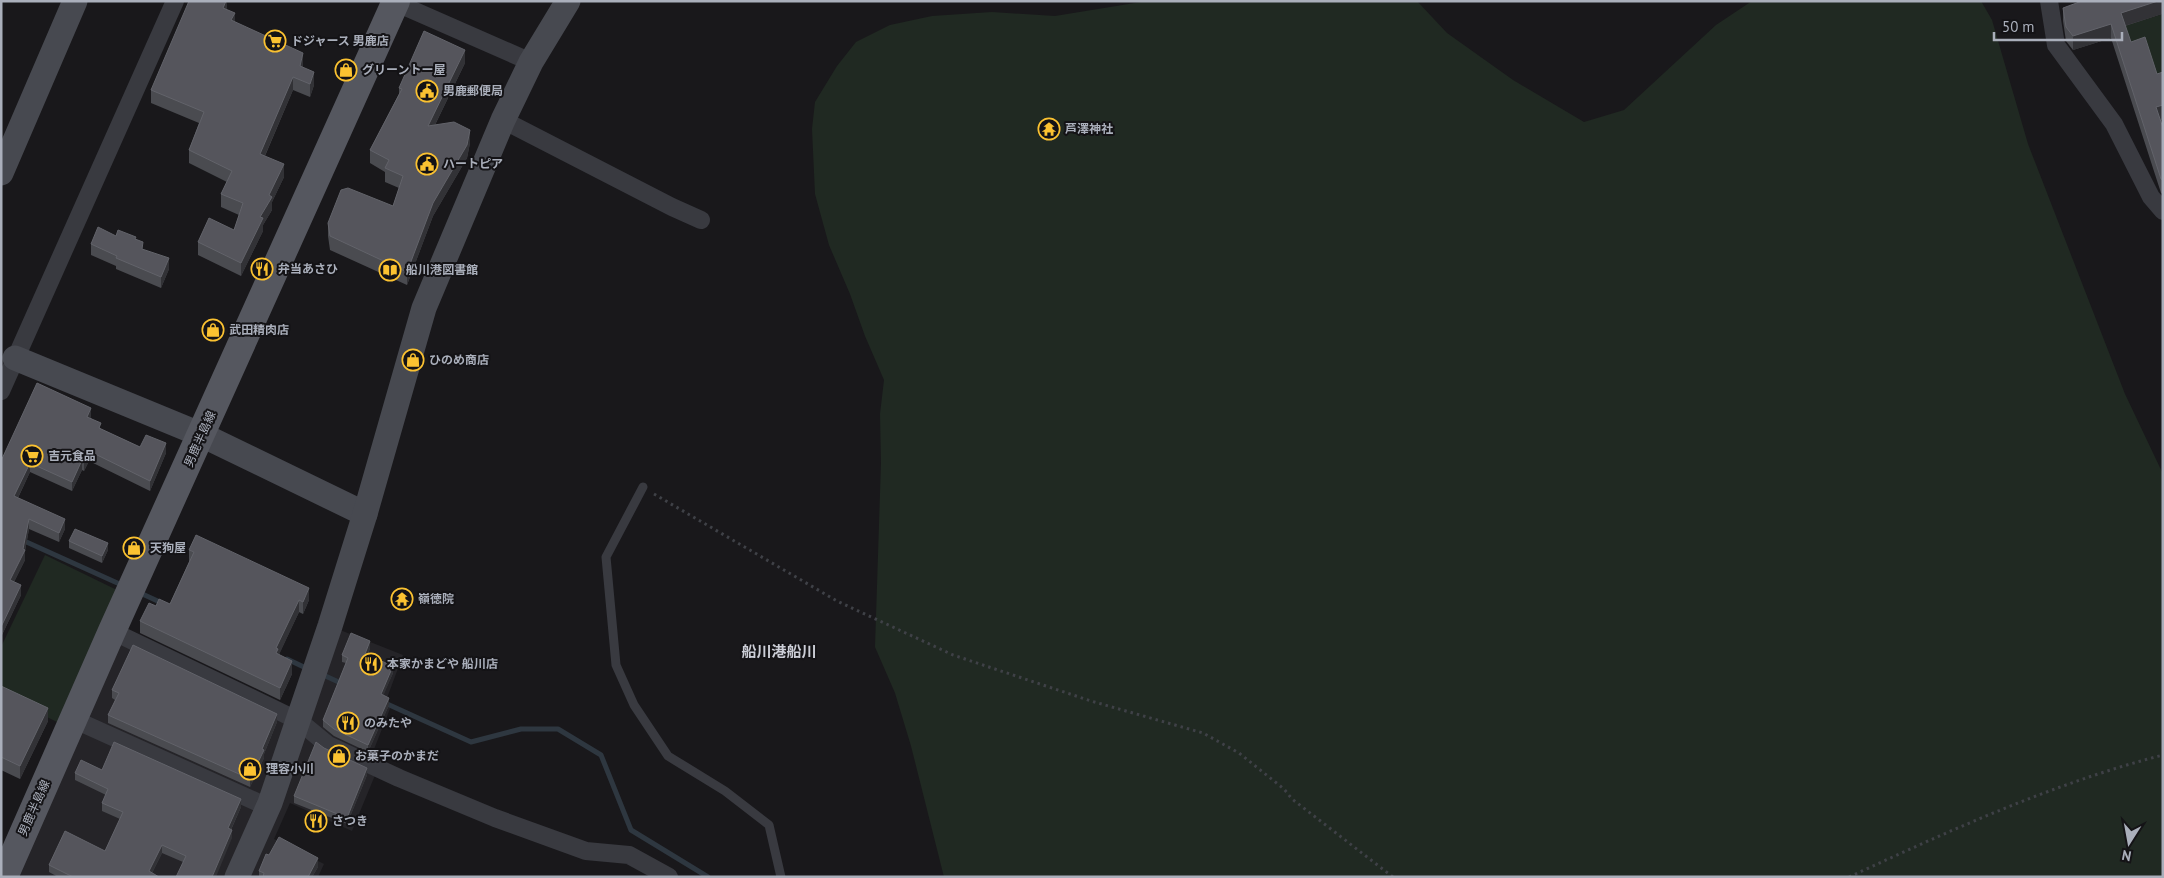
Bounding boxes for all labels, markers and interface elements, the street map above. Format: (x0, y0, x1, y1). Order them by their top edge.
scale bar (1994, 10, 2122, 42)
text: 50 m (2002, 17, 2035, 36)
supermarket icon: ドジャース 男鹿店 (263, 29, 287, 53)
place label: ドジャース 男鹿店 (291, 33, 389, 48)
shop icon: グリーントー屋 (334, 58, 358, 82)
place label: グリーントー屋 (362, 62, 445, 77)
public building icon: 男鹿郵便局 (415, 79, 439, 103)
place label: 男鹿郵便局 (443, 83, 503, 98)
temple icon: 芦澤神社 (1037, 117, 1061, 141)
place label: 芦澤神社 (1065, 121, 1113, 136)
public building icon: ハートピア (415, 152, 439, 176)
place label: ハートピア (443, 156, 503, 171)
restaurant icon: 弁当あさひ (250, 257, 274, 281)
library icon: 船川港図書館 (378, 258, 402, 282)
place label: 弁当あさひ (278, 261, 338, 276)
place label: 船川港図書館 (406, 262, 478, 277)
shop icon: 武田精肉店 (201, 318, 225, 342)
place label: 武田精肉店 (229, 322, 289, 337)
shop icon: ひのめ商店 (401, 348, 425, 372)
place label: ひのめ商店 (429, 352, 489, 367)
street label: 男鹿半島線 (180, 408, 219, 469)
supermarket icon: 吉元食品 (20, 444, 44, 468)
place label: 吉元食品 (48, 448, 96, 463)
shop icon: 天狗屋 (122, 536, 146, 560)
place label: 天狗屋 (150, 540, 186, 555)
temple icon: 嶺徳院 (390, 587, 414, 611)
place label: 嶺徳院 (418, 591, 454, 606)
district label: 船川港船川 (741, 642, 817, 661)
restaurant icon: 本家かまどや 船川店 (359, 652, 383, 676)
place label: 本家かまどや 船川店 (387, 656, 498, 671)
restaurant icon: のみたや (336, 711, 360, 735)
place label: のみたや (364, 715, 412, 730)
shop icon: お菓子のかまだ (327, 744, 351, 768)
place label: お菓子のかまだ (355, 748, 439, 763)
shop icon: 理容小川 (238, 757, 262, 781)
place label: 理容小川 (266, 761, 314, 776)
street label: 男鹿半島線 (14, 777, 53, 838)
restaurant icon: さつき (304, 809, 328, 833)
place label: さつき (332, 813, 368, 828)
north arrow (2104, 818, 2154, 868)
text: N (2120, 846, 2133, 865)

